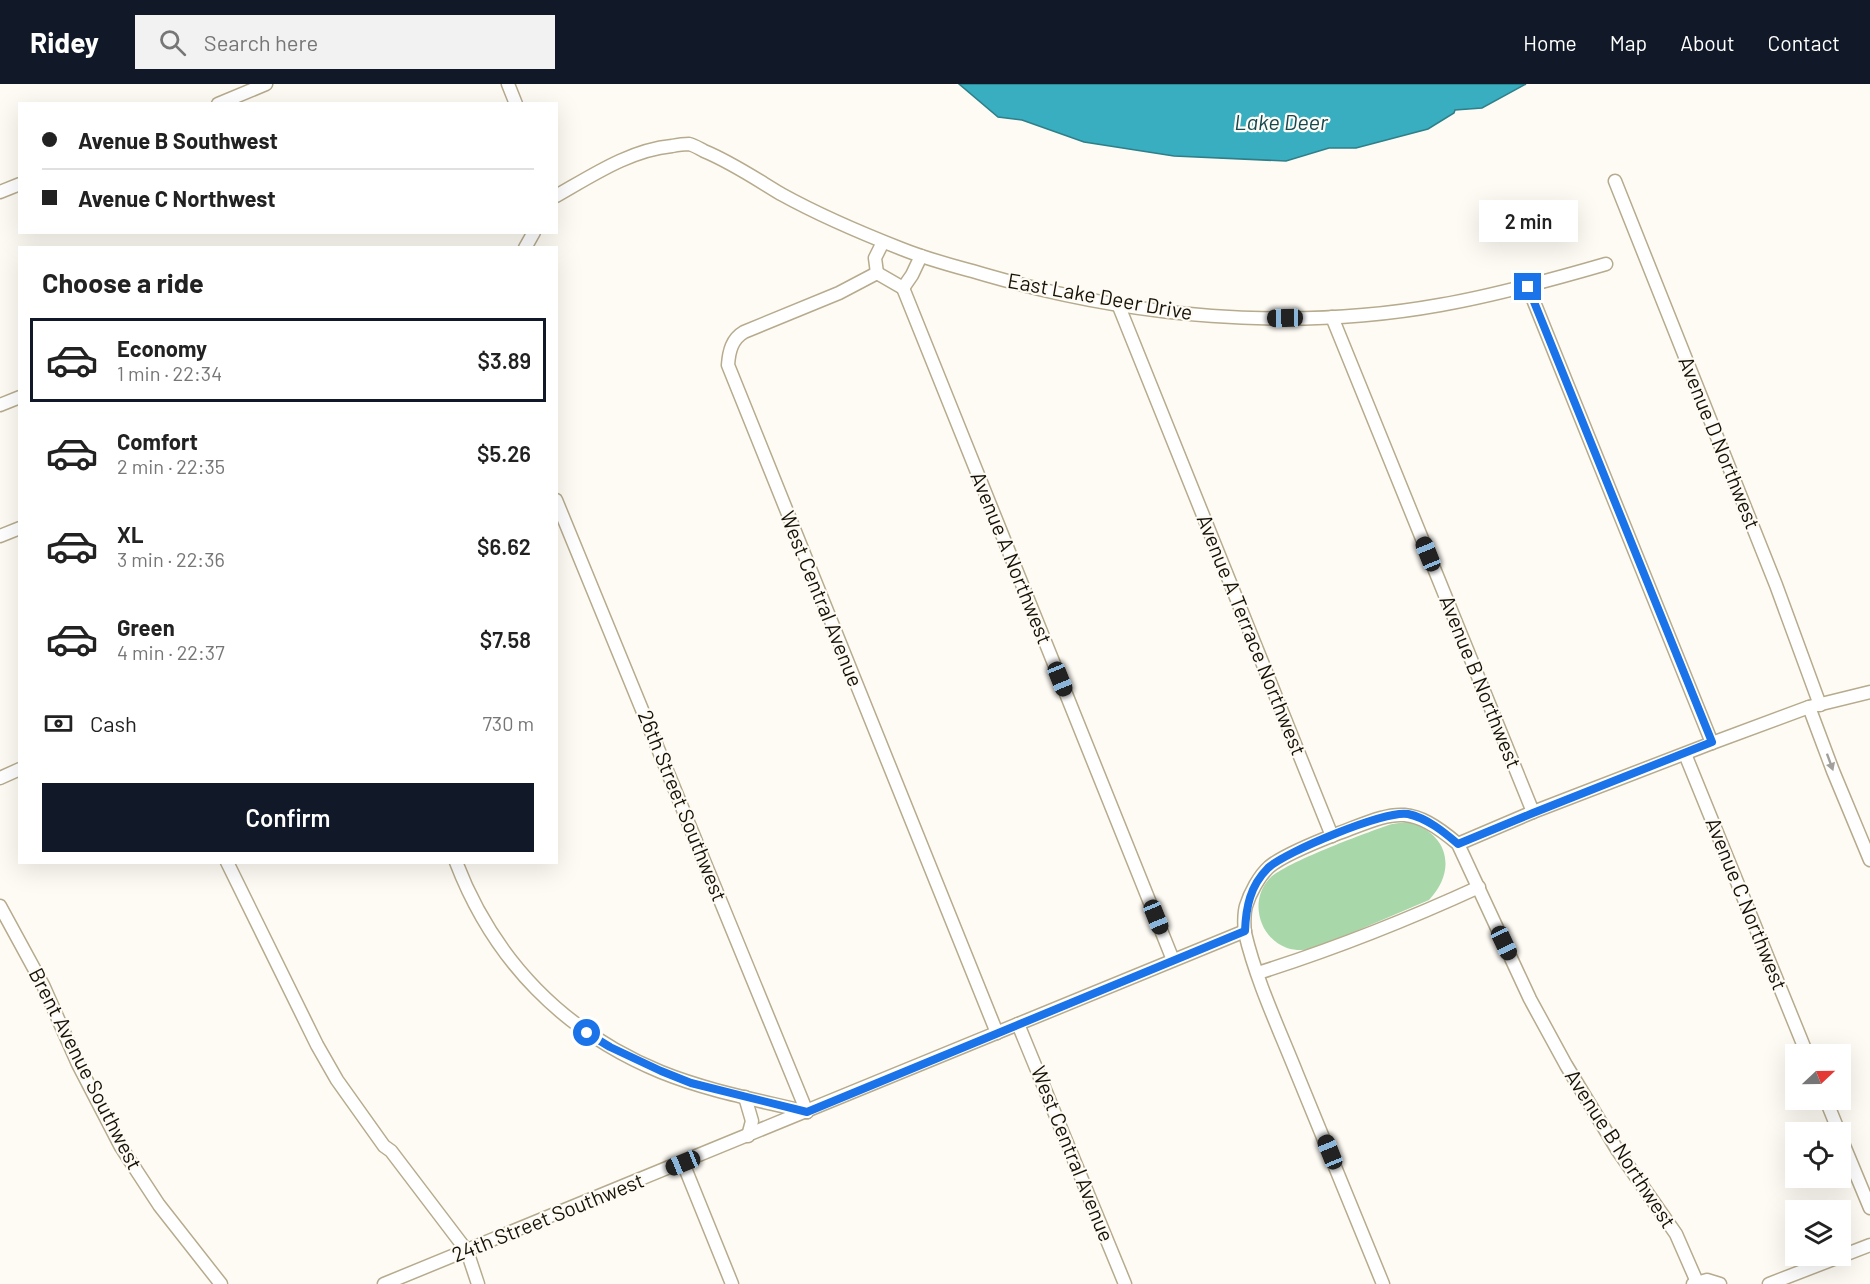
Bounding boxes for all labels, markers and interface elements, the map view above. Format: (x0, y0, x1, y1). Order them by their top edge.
search box (135, 15, 555, 69)
text: Ridey (30, 25, 99, 59)
icon: search (156, 26, 189, 59)
text: Search here (204, 29, 318, 55)
text: Home (1523, 30, 1577, 55)
text: Map (1610, 30, 1647, 55)
text: About (1680, 30, 1735, 55)
text: Contact (1768, 30, 1840, 55)
water label: Lake Deer (1234, 108, 1329, 134)
text: Avenue B Southwest (78, 127, 278, 153)
text: Avenue C Northwest (78, 185, 276, 211)
callout: 2 min (1478, 200, 1577, 242)
text: 2 min (1505, 209, 1552, 233)
text: Choose a ride (42, 266, 204, 298)
street label: East Lake Deer Drive (1006, 267, 1195, 324)
route end (1514, 273, 1541, 300)
car (1267, 309, 1303, 327)
icon: car (45, 333, 99, 387)
text: Economy (117, 335, 207, 361)
text: $3.89 (478, 347, 531, 373)
street label: Avenue D Northwest (1674, 352, 1766, 532)
text: 1 min · 22:34 (117, 361, 222, 385)
icon: car (45, 426, 99, 480)
text: Comfort (117, 428, 198, 454)
text: $5.26 (477, 440, 531, 466)
text: 2 min · 22:35 (117, 454, 225, 478)
street label: Avenue A Northwest (966, 468, 1058, 647)
street label: West Central Avenue (776, 507, 869, 690)
street label: Avenue A Terrace Northwest (1193, 510, 1312, 759)
icon: car (45, 519, 99, 573)
text: XL (117, 521, 143, 547)
text: $6.62 (477, 533, 531, 559)
car (1413, 534, 1443, 574)
text: 3 min · 22:36 (117, 547, 225, 571)
street label: Avenue B Northwest (1435, 591, 1527, 772)
icon: car (45, 612, 99, 666)
text: Green (117, 614, 175, 640)
text: $7.58 (480, 626, 531, 652)
text: 4 min · 22:37 (117, 640, 225, 664)
car (1045, 659, 1075, 699)
street label: 26th Street Southwest (634, 706, 733, 905)
icon: cash (42, 707, 75, 740)
text: Cash (90, 710, 137, 736)
text: 730 m (482, 711, 534, 735)
one-way arrow (1825, 754, 1835, 772)
button: Confirm (42, 783, 534, 852)
street label: Avenue C Northwest (1701, 814, 1793, 993)
car (1141, 897, 1171, 937)
car (1488, 923, 1520, 963)
street label: Brent Avenue Southwest (25, 963, 148, 1173)
route start (573, 1019, 600, 1046)
north arrow (1785, 1044, 1851, 1110)
map controls (1785, 1044, 1851, 1266)
street label: West Central Avenue (1027, 1062, 1120, 1245)
street label: Avenue B Northwest (1561, 1064, 1682, 1232)
button: locate (1785, 1122, 1851, 1188)
car (1315, 1132, 1345, 1172)
car (663, 1148, 703, 1178)
street label: 24th Street Southwest (448, 1167, 647, 1267)
button: layers (1785, 1200, 1851, 1266)

